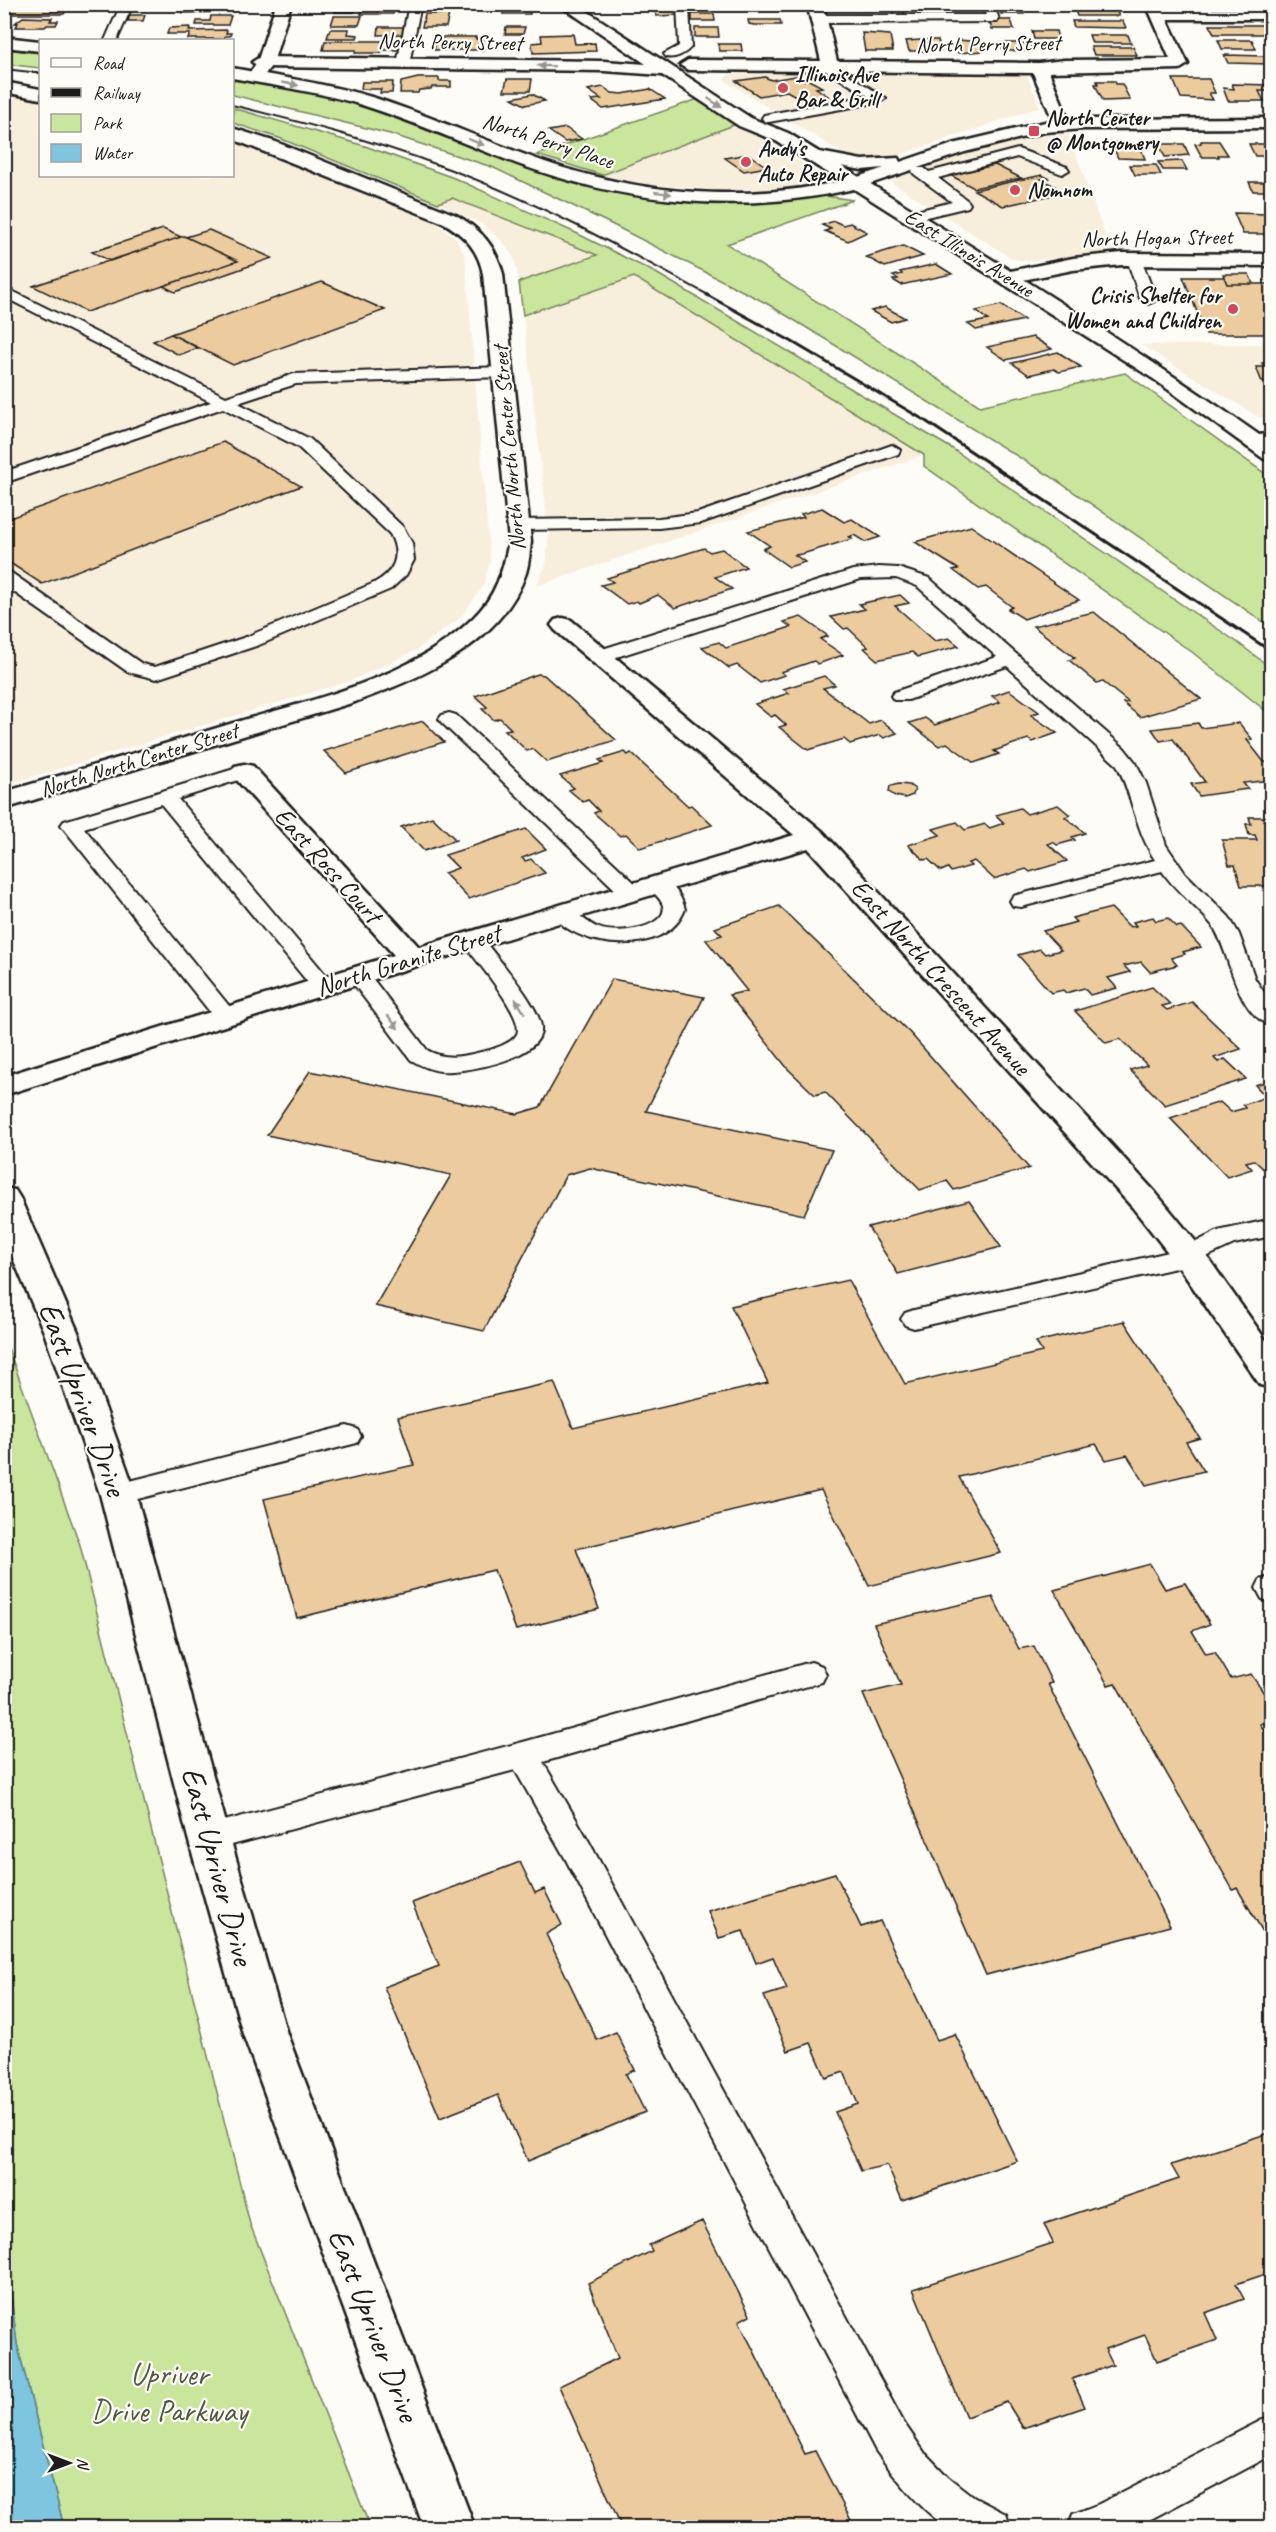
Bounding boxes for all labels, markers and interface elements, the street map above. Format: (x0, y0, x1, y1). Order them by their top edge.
street label: North Perry Street (378, 27, 525, 57)
street label: North Perry Street (916, 29, 1063, 59)
legend (39, 39, 234, 177)
text: Road (93, 52, 126, 74)
one-way arrow (536, 61, 555, 71)
place label: Illinois Ave Bar & Grill (795, 61, 882, 114)
one-way arrow (281, 80, 300, 89)
marker: Illinois Ave Bar & Grill (776, 81, 790, 95)
text: Railway (93, 82, 141, 104)
one-way arrow (707, 97, 723, 108)
place label: North Center @ Montgomery (1046, 104, 1161, 157)
street label: North Perry Place (479, 107, 619, 176)
text: Park (93, 112, 123, 134)
marker: North Center @ Montgomery (1027, 124, 1041, 138)
place label: Andy's Auto Repair (758, 135, 849, 188)
one-way arrow (467, 138, 485, 147)
text: Water (93, 142, 134, 164)
marker: Andy's Auto Repair (739, 155, 753, 169)
place label: Nomnom (1027, 176, 1093, 204)
marker: Nomnom (1008, 183, 1022, 197)
one-way arrow (654, 189, 673, 198)
street label: East Illinois Avenue (899, 202, 1040, 305)
street label: North Hogan Street (1081, 223, 1235, 253)
place label: Crisis Shelter for Women and Children (1065, 282, 1223, 335)
marker: Crisis Shelter for Women and Children (1226, 302, 1240, 316)
street label: North North Center Street (486, 342, 532, 552)
street label: North North Center Street (37, 716, 244, 803)
street label: East Ross Court (267, 800, 391, 932)
street label: East North Crescent Avenue (844, 872, 1039, 1083)
street label: North Granite Street (312, 915, 507, 1004)
one-way arrow (515, 998, 526, 1014)
one-way arrow (387, 1014, 399, 1029)
street label: East Upriver Drive (29, 1297, 138, 1504)
street label: East Upriver Drive (172, 1763, 265, 1972)
street label: East Upriver Drive (319, 2223, 430, 2429)
park label: Upriver Drive Parkway (91, 2353, 250, 2431)
north arrow (39, 2433, 99, 2493)
text: N (73, 2458, 93, 2471)

